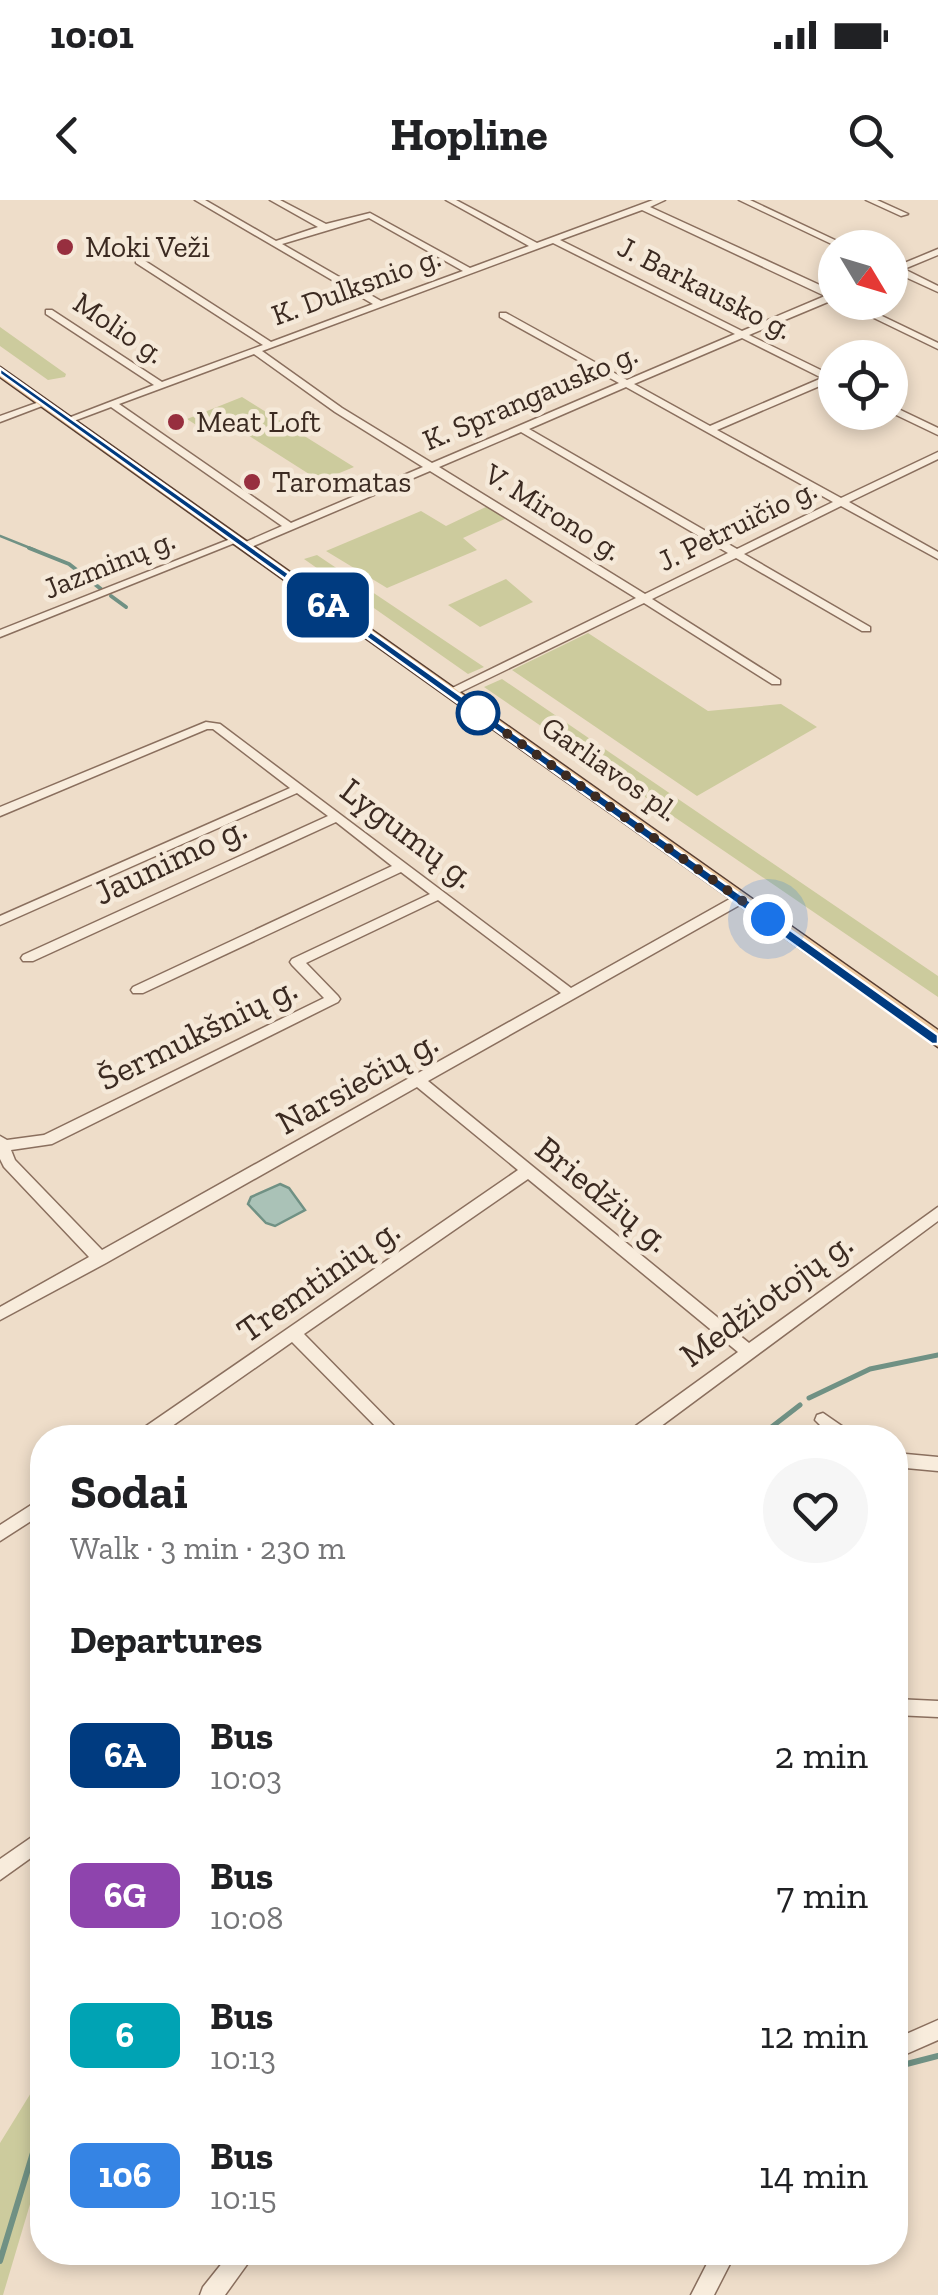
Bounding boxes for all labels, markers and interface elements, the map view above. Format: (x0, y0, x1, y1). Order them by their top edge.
text: 10:01 (50, 12, 134, 58)
icon: back (40, 108, 95, 163)
text: Hopline (390, 108, 548, 162)
icon: search (843, 108, 898, 163)
place label: Moki Veži (85, 229, 210, 265)
street label: J. Barkausko g. (612, 229, 798, 347)
north arrow (818, 230, 908, 320)
map controls (818, 230, 908, 430)
marker: Moki Veži (54, 236, 76, 258)
street label: K. Dulksnio g. (267, 239, 445, 333)
street label: Molio g. (67, 285, 171, 371)
street label: K. Sprangausko g. (417, 336, 643, 458)
button: locate (818, 340, 908, 430)
place label: Meat Loft (196, 404, 321, 440)
marker: Meat Loft (165, 411, 187, 433)
street label: V. Mirono g. (477, 455, 628, 568)
place label: Taromatas (272, 464, 411, 500)
marker: Taromatas (241, 471, 263, 493)
street label: J. Petruičio g. (652, 471, 822, 579)
street label: Jazminų g. (38, 521, 180, 607)
line badge: 6A (283, 572, 373, 638)
text: 6A (307, 584, 349, 626)
unlabelled marker (457, 692, 499, 734)
street label: Garliavos pl. (535, 709, 685, 829)
street label: Lygumų g. (332, 769, 484, 897)
street label: Jaunimo g. (87, 806, 253, 914)
your location (743, 894, 793, 944)
street label: Šermukšnių g. (90, 967, 304, 1099)
street label: Narsiečių g. (269, 1021, 445, 1143)
street label: Briedžių g. (527, 1127, 679, 1261)
street label: Tremtinių g. (229, 1209, 407, 1351)
street label: Medžiotojų g. (671, 1222, 861, 1376)
button: heart (763, 1458, 868, 1563)
text: Sodai (70, 1463, 188, 1520)
text: Walk · 3 min · 230 m (70, 1529, 345, 1567)
text: Departures (70, 1617, 262, 1663)
text: Bus (210, 1713, 273, 1759)
text: 2 min (775, 1732, 868, 1778)
text: 6A (104, 1734, 146, 1776)
text: 10:03 (210, 1759, 282, 1797)
text: Bus (210, 1853, 273, 1899)
text: 7 min (776, 1872, 868, 1918)
text: 6G (104, 1874, 146, 1916)
text: 10:08 (210, 1899, 284, 1937)
text: Bus (210, 1993, 273, 2039)
text: 12 min (760, 2012, 868, 2058)
text: 6 (116, 2014, 134, 2056)
text: 10:13 (210, 2039, 276, 2077)
text: Bus (210, 2133, 273, 2179)
text: 14 min (759, 2152, 868, 2198)
text: 106 (98, 2154, 152, 2196)
text: 10:15 (210, 2179, 277, 2217)

